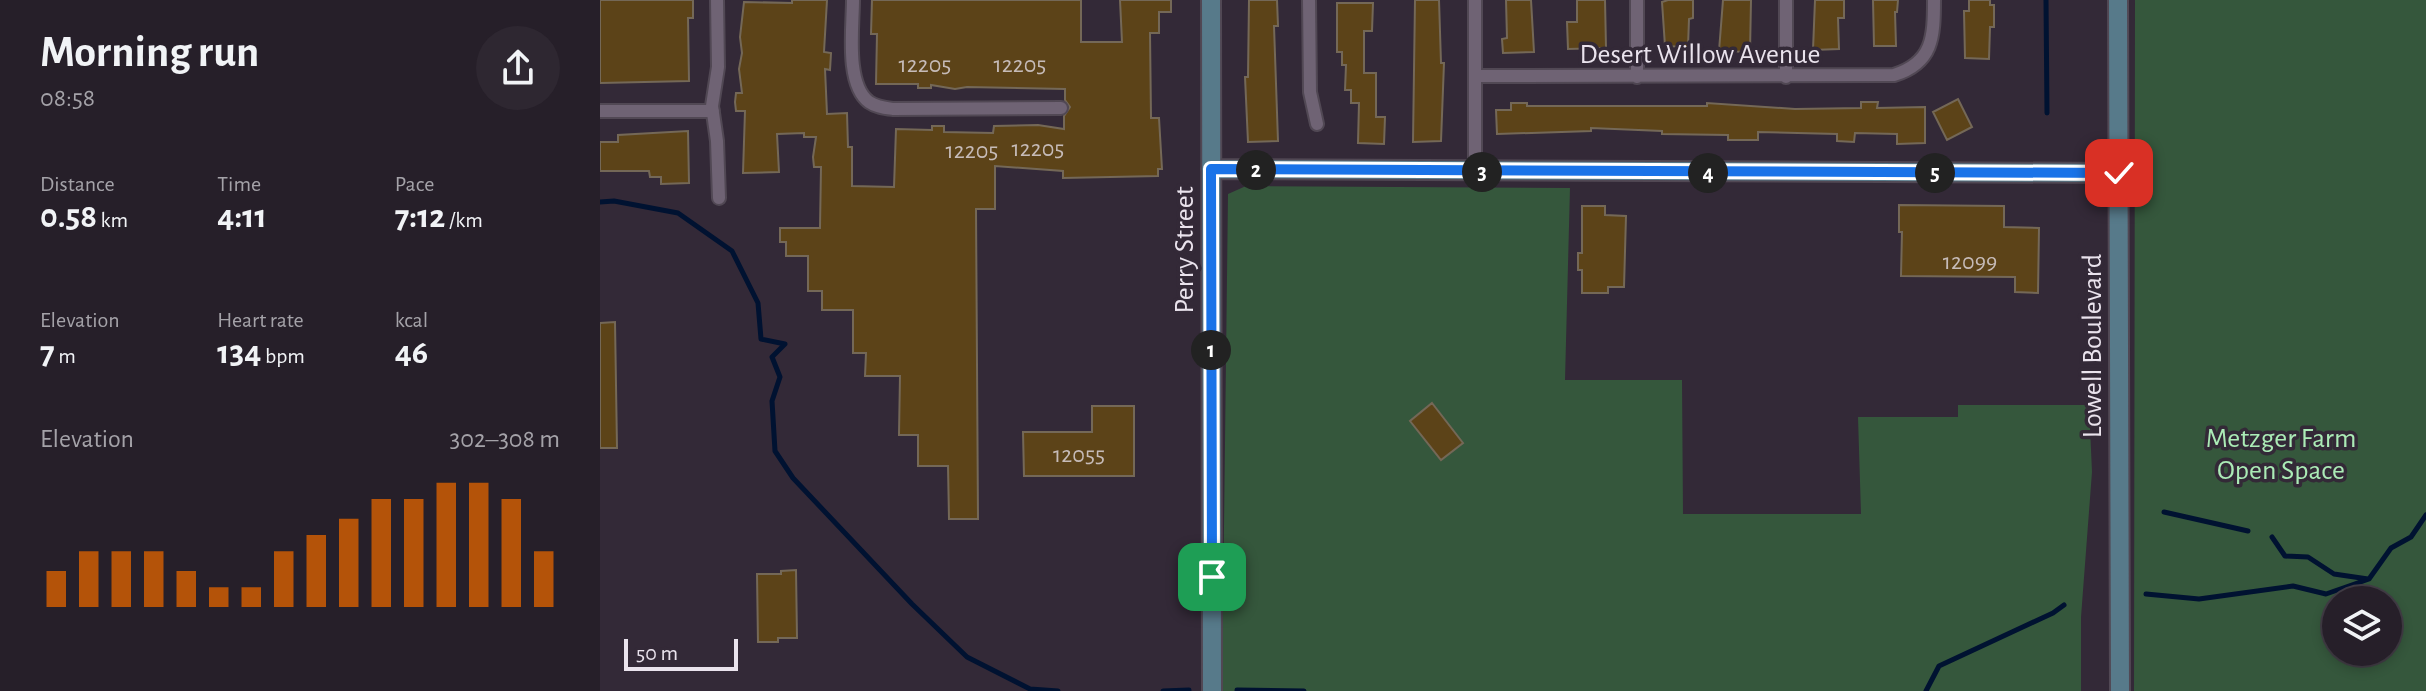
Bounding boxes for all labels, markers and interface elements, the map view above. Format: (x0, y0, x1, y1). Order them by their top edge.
button: share (476, 26, 560, 110)
text: Morning run (40, 31, 259, 75)
street label: Desert Willow Avenue (1580, 41, 1820, 69)
house number: 12205 (899, 53, 951, 77)
house number: 12205 (994, 53, 1046, 77)
text: 08:58 (40, 85, 95, 111)
house number: 12205 (1012, 137, 1064, 161)
house number: 12205 (946, 139, 998, 163)
pin (2085, 139, 2153, 207)
pin: 2 (1236, 150, 1276, 190)
icon: check (2097, 151, 2141, 195)
pin: 3 (1462, 152, 1502, 192)
pin: 4 (1688, 153, 1728, 193)
pin: 5 (1915, 153, 1955, 193)
text: 2 (1251, 159, 1261, 181)
text: 3 (1477, 161, 1487, 183)
text: 4 (1702, 162, 1714, 184)
text: 5 (1930, 162, 1940, 184)
text: Distance (40, 173, 115, 195)
text: Time (217, 173, 261, 195)
text: Pace (395, 173, 434, 195)
street label: Perry Street (1171, 186, 1199, 314)
text: 0.58 (40, 200, 97, 234)
text: 4:11 (217, 200, 267, 234)
text: 7:12 (395, 200, 445, 234)
text: km (97, 209, 128, 231)
text: /km (445, 209, 483, 231)
house number: 12099 (1943, 250, 1997, 274)
street label: Lowell Boulevard (2079, 254, 2107, 438)
text: Elevation (40, 309, 120, 331)
text: Heart rate (217, 309, 304, 331)
text: kcal (395, 309, 428, 331)
pin: 1 (1191, 330, 1231, 370)
text: 7 (40, 336, 55, 370)
text: 134 (217, 336, 261, 370)
text: 46 (395, 336, 428, 370)
text: 1 (1207, 339, 1215, 361)
text: m (55, 345, 76, 367)
text: bpm (261, 345, 305, 367)
park label: Metzger Farm Open Space (2206, 425, 2356, 485)
text: Elevation (40, 426, 134, 452)
text: 302–308 m (449, 426, 560, 452)
house number: 12055 (1053, 443, 1105, 467)
pin (1178, 543, 1246, 611)
icon: arrive (1190, 555, 1234, 599)
map controls (2322, 586, 2402, 666)
button: layers (2322, 586, 2402, 666)
scale bar (624, 635, 738, 671)
text: 50 m (636, 642, 678, 664)

